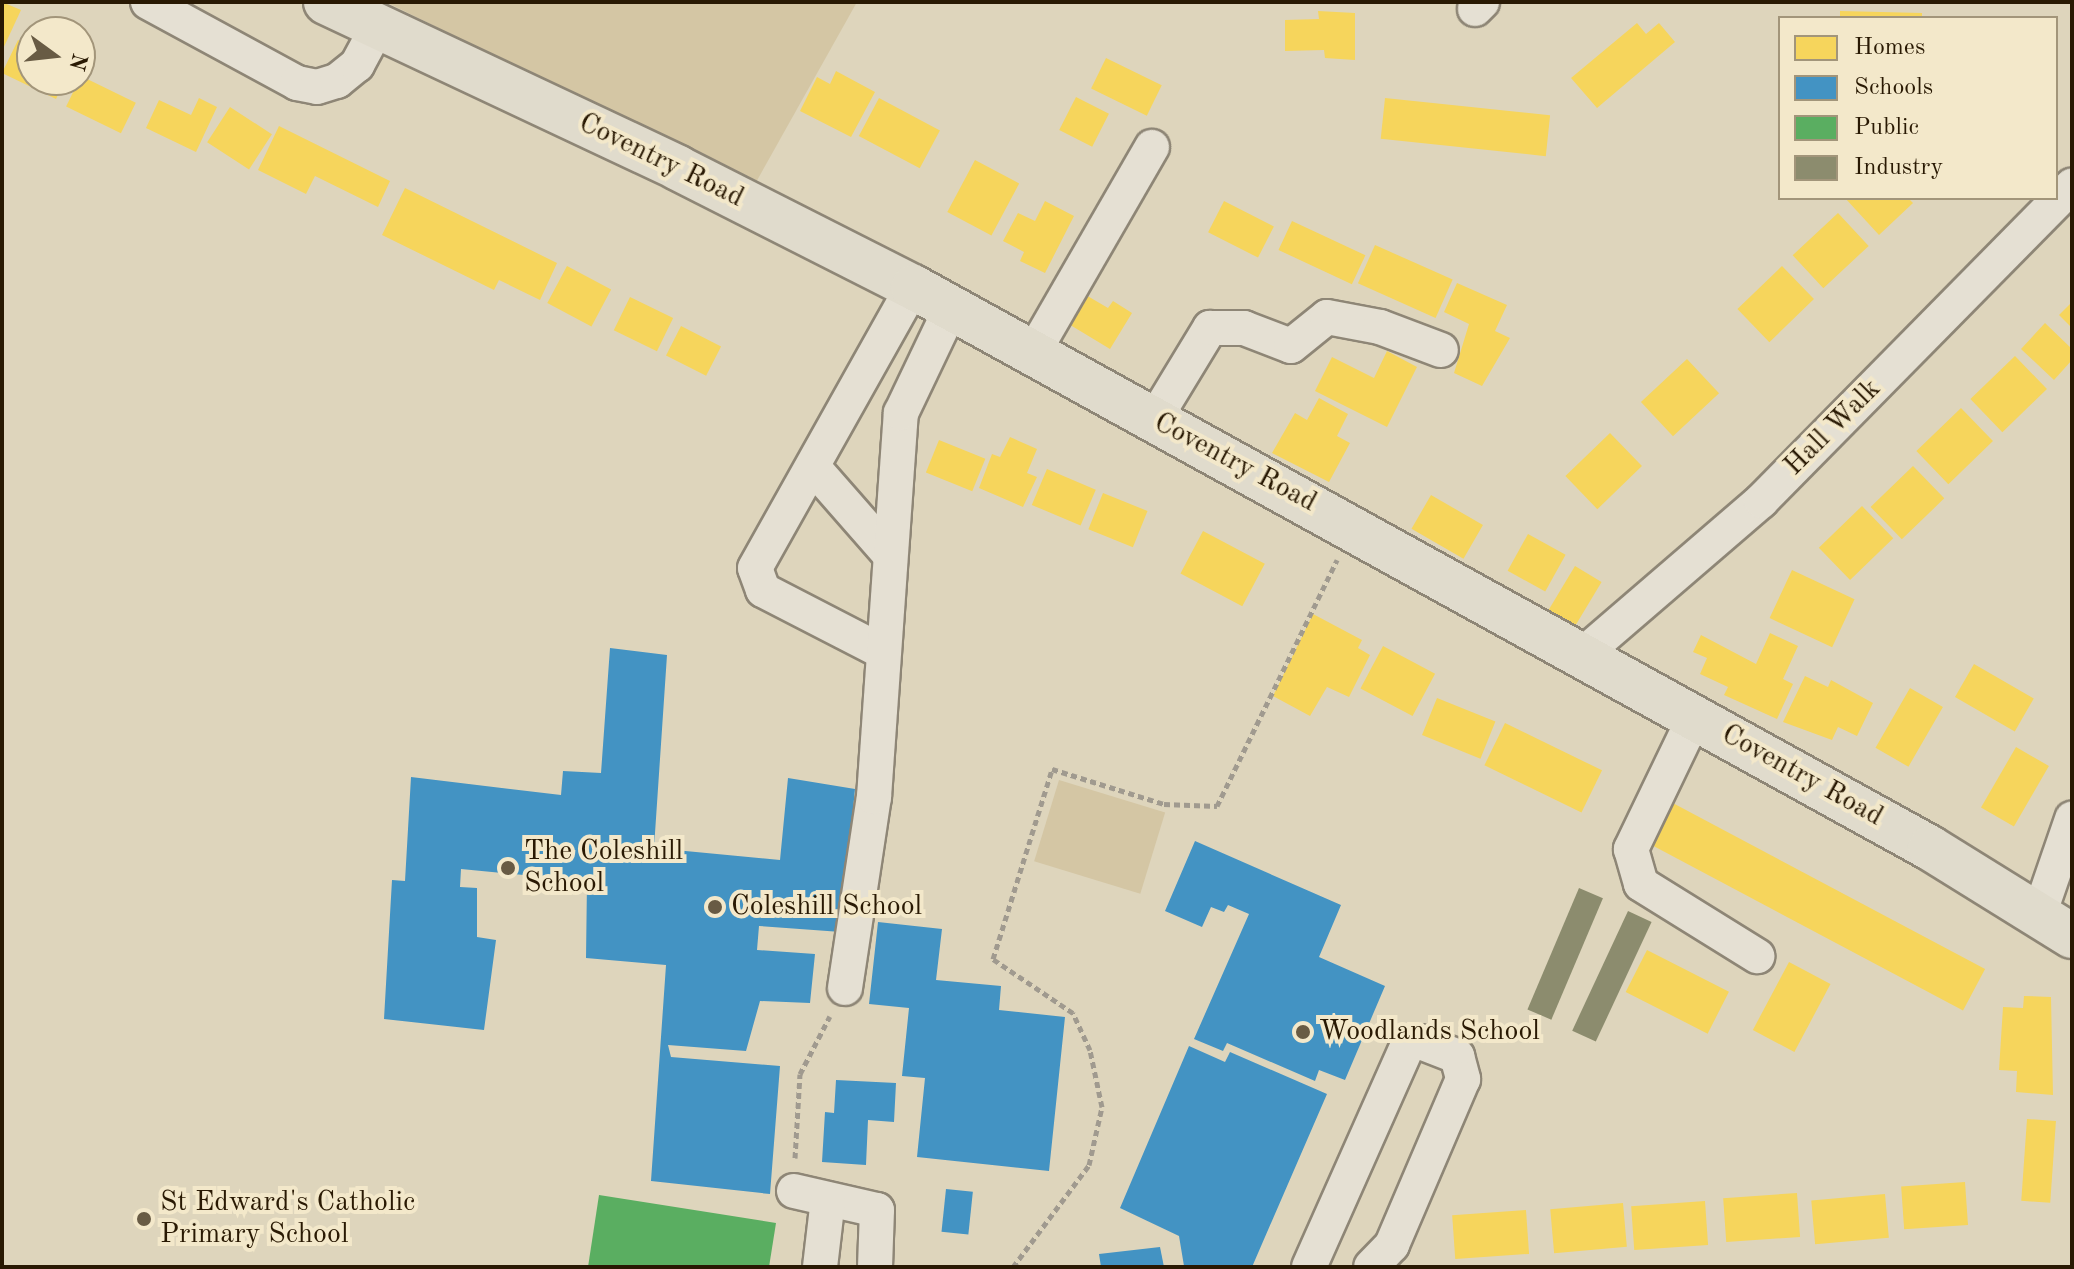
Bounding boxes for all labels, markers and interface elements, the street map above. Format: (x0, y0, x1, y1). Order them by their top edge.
north arrow (16, 16, 96, 96)
legend (1778, 16, 2058, 200)
text: Homes (1854, 36, 1925, 60)
text: N (64, 51, 90, 73)
text: Schools (1854, 76, 1933, 100)
street label: Coventry Road (573, 107, 749, 215)
text: Public (1854, 116, 1919, 140)
text: Industry (1854, 156, 1943, 180)
street label: Hall Walk (1778, 373, 1888, 483)
street label: Coventry Road (1148, 406, 1322, 520)
street label: Coventry Road (1715, 718, 1889, 834)
place label: The Coleshill School (524, 835, 683, 901)
marker: The Coleshill School (499, 859, 517, 877)
place label: Coleshill School (731, 890, 922, 924)
marker: Coleshill School (706, 898, 724, 916)
place label: Woodlands School (1319, 1015, 1540, 1049)
marker: Woodlands School (1294, 1023, 1312, 1041)
place label: St Edward's Catholic Primary School (160, 1186, 415, 1252)
marker: St Edward's Catholic Primary School (135, 1210, 153, 1228)

